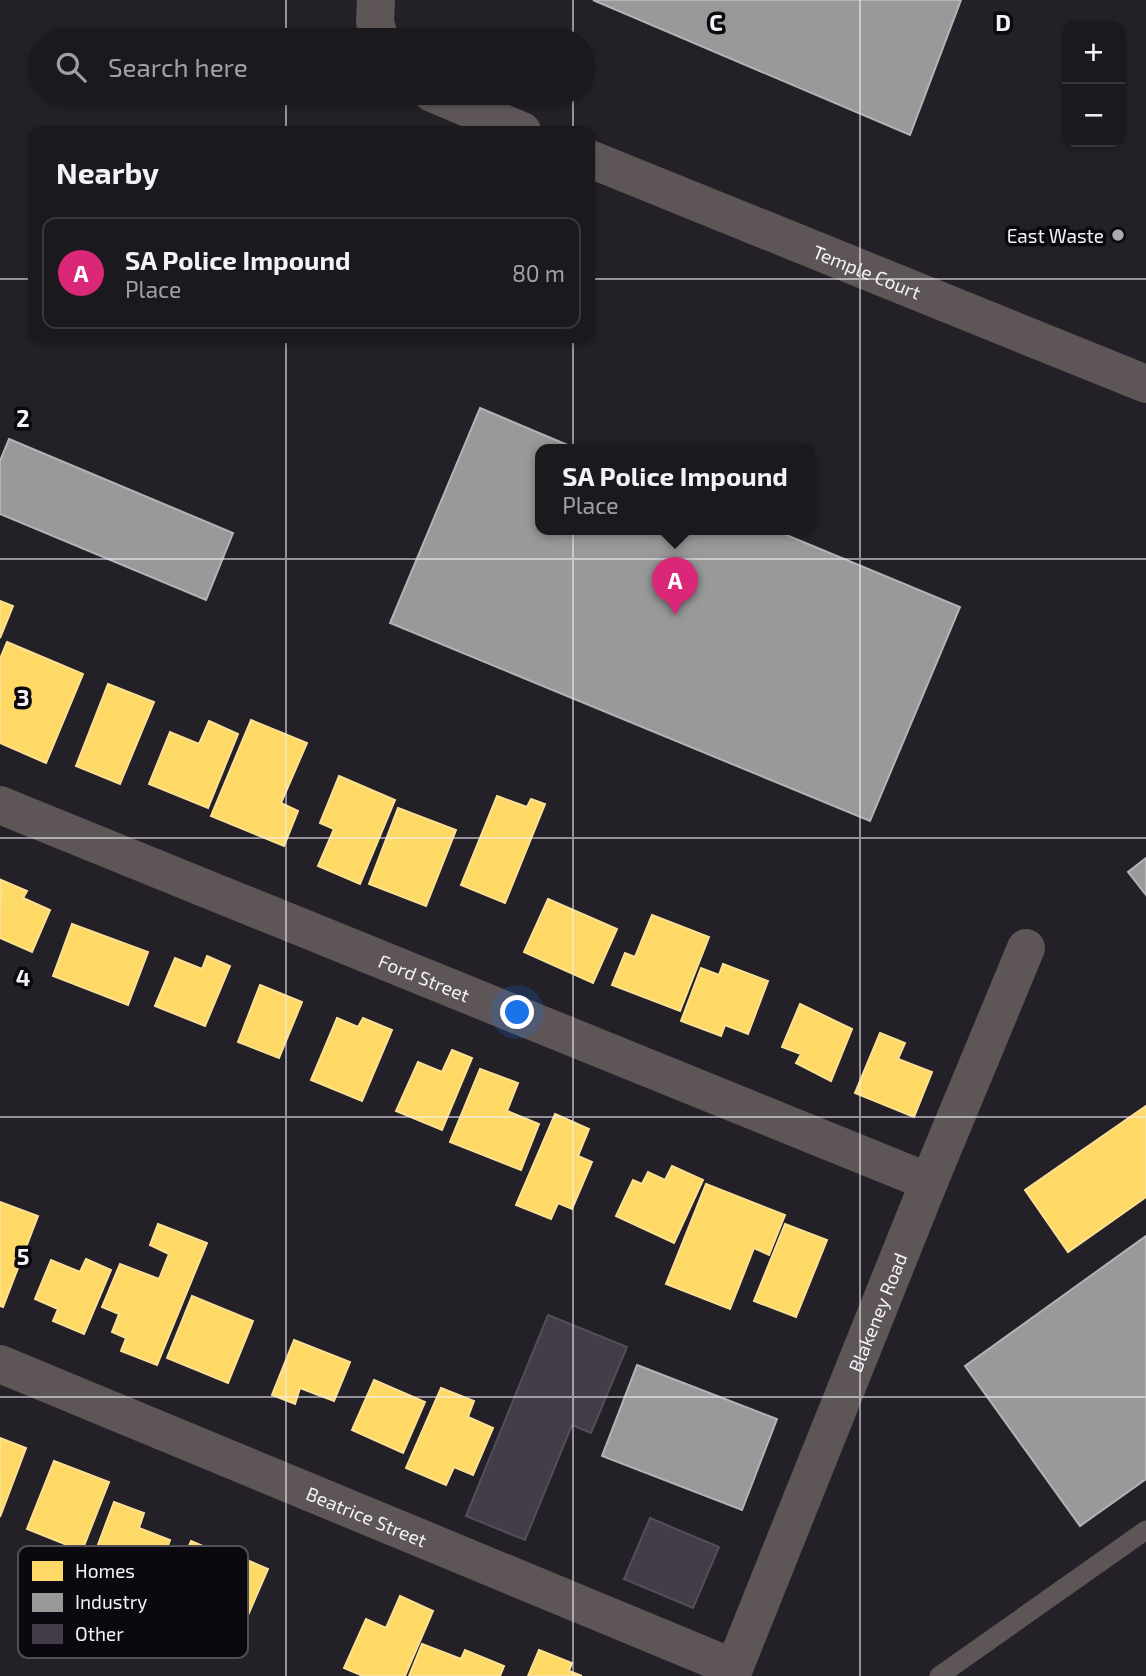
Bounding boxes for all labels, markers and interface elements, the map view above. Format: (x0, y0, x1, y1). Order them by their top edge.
text: C (709, 8, 723, 36)
text: D (995, 8, 1011, 36)
map controls (1062, 21, 1125, 147)
button: + (1062, 21, 1125, 84)
search box (28, 28, 595, 105)
icon: search (52, 48, 90, 86)
text: Search here (108, 51, 248, 82)
button: − (1062, 84, 1125, 147)
text: Nearby (56, 154, 159, 190)
place label: East Waste (1007, 224, 1104, 247)
marker: East Waste (1110, 227, 1126, 243)
street label: Temple Court (810, 239, 924, 303)
text: SA Police Impound (125, 244, 351, 275)
text: A (73, 259, 89, 287)
text: 80 m (512, 259, 565, 287)
text: Place (125, 275, 181, 303)
text: 2 (16, 404, 30, 432)
popup (535, 444, 815, 535)
text: SA Police Impound (562, 460, 788, 491)
text: Place (562, 491, 619, 519)
pin: A (652, 557, 698, 615)
text: 3 (16, 683, 30, 711)
street label: Ford Street (376, 948, 473, 1006)
text: 4 (16, 963, 30, 991)
your location (500, 995, 534, 1029)
text: 5 (17, 1242, 29, 1270)
street label: Blakeney Road (843, 1249, 911, 1375)
street label: Beatrice Street (303, 1481, 431, 1551)
legend (18, 1546, 248, 1658)
text: Homes (75, 1559, 135, 1582)
text: Industry (75, 1590, 147, 1613)
text: Other (75, 1622, 124, 1645)

